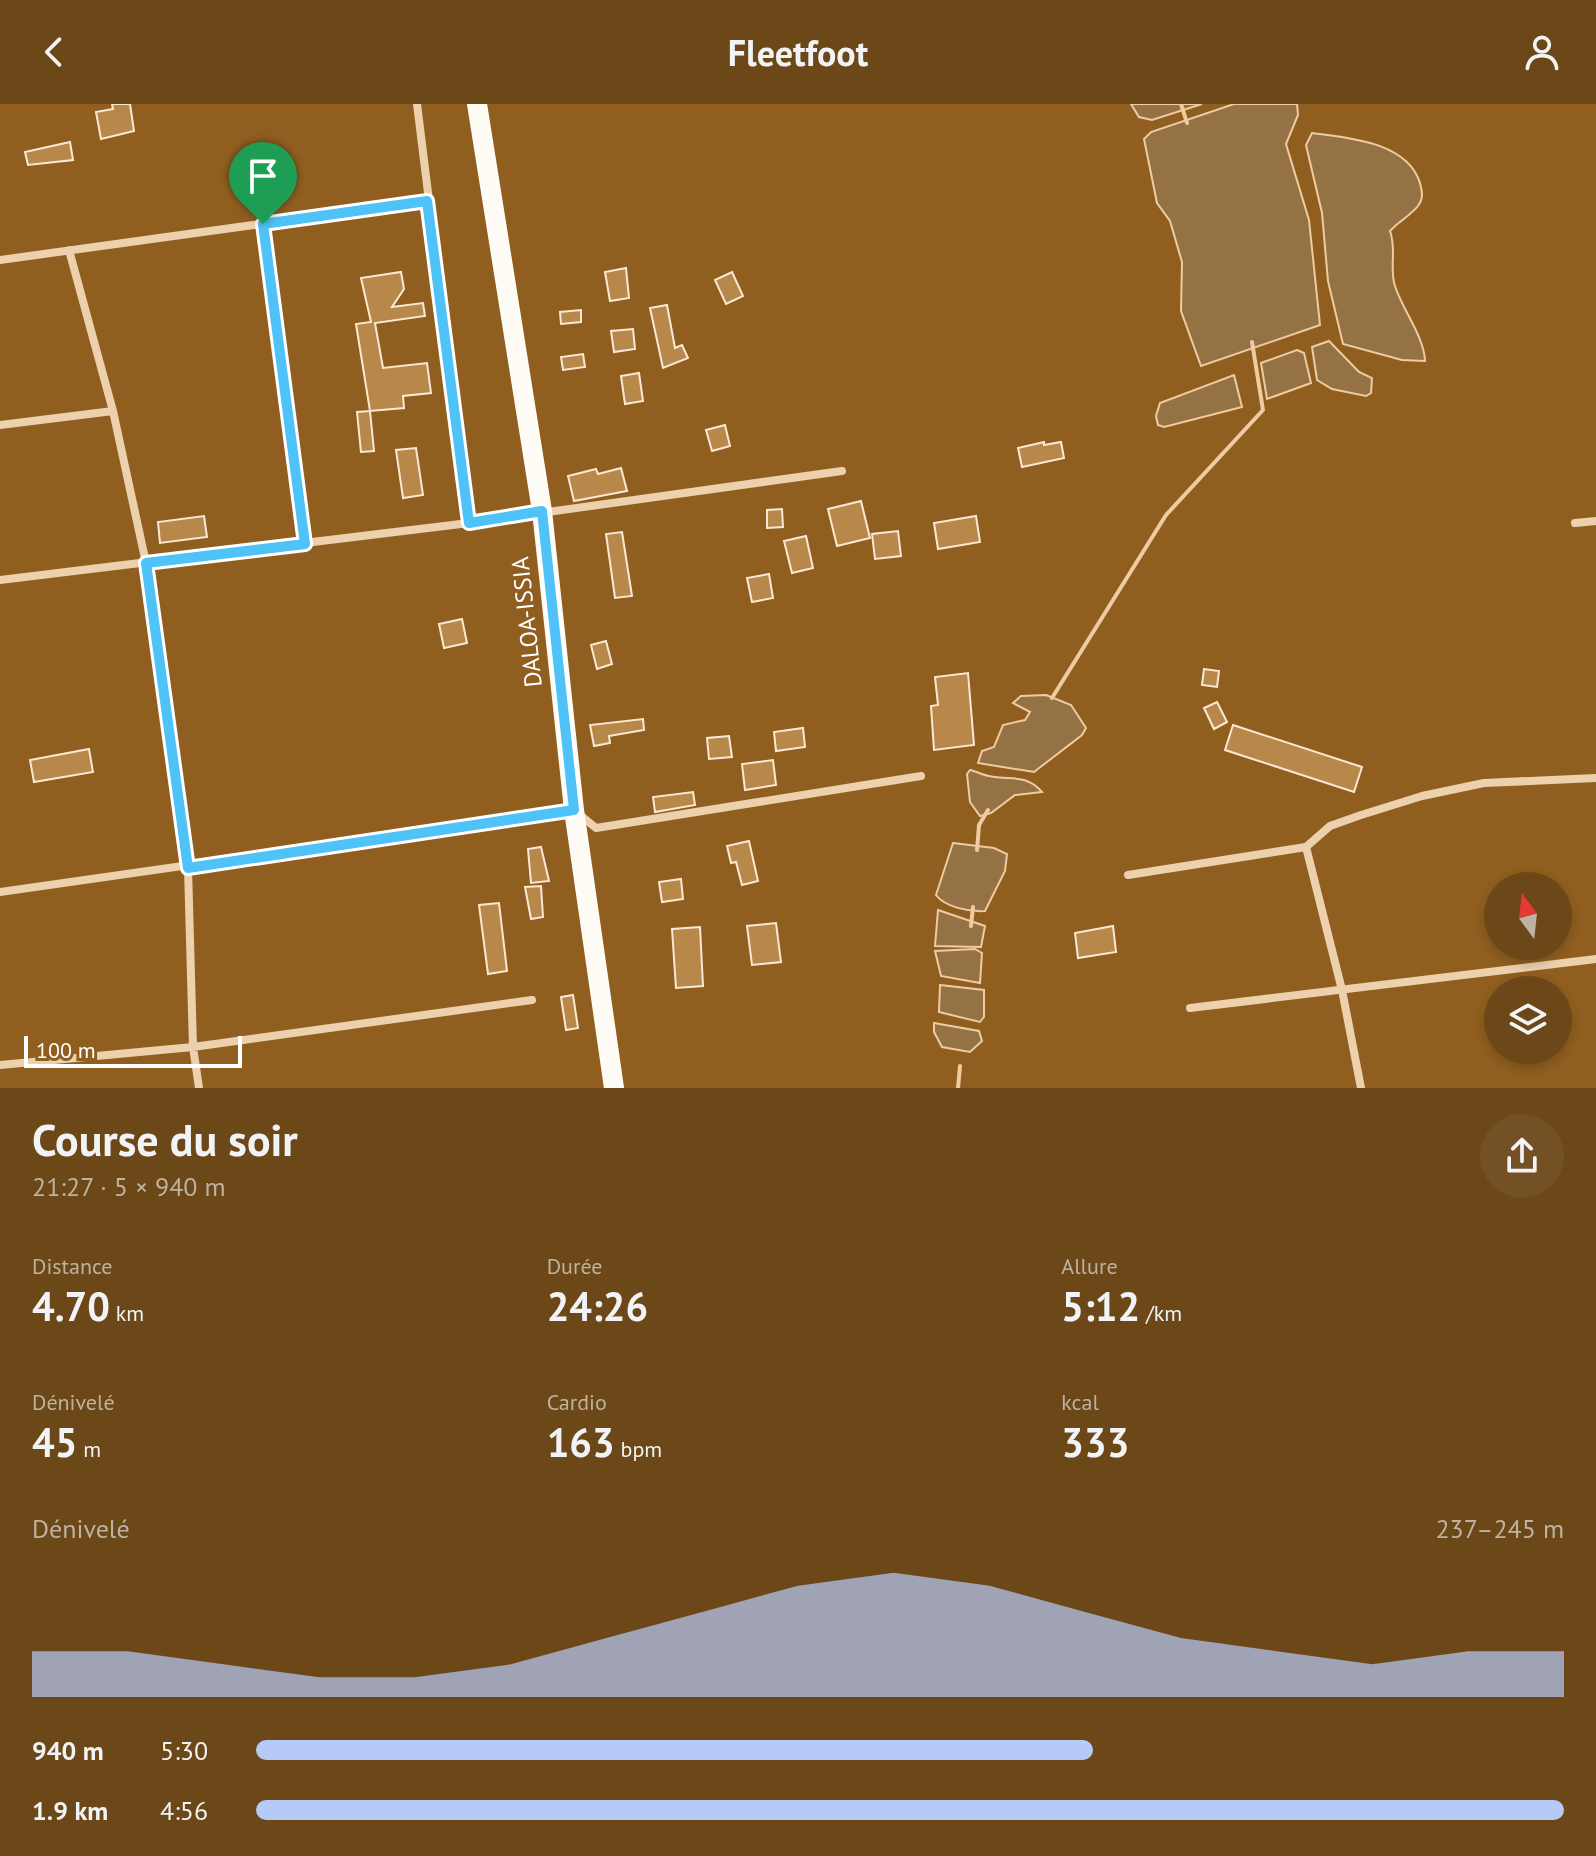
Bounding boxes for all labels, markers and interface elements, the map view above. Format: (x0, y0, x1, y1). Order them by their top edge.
text: Fleetfoot (728, 29, 868, 76)
icon: back (32, 30, 76, 74)
icon: person (1520, 30, 1564, 74)
pin (229, 142, 297, 224)
icon: arrive (241, 154, 285, 198)
street label: DALOA-ISSIA (504, 555, 549, 689)
north arrow (1484, 872, 1572, 960)
map controls (1484, 872, 1572, 1064)
button: layers (1484, 976, 1572, 1064)
scale bar (24, 1032, 242, 1068)
text: 100 m (36, 1036, 96, 1064)
text: Course du soir (32, 1111, 298, 1168)
button: share (1480, 1114, 1564, 1198)
text: 21:27 · 5 × 940 m (32, 1170, 226, 1203)
text: Distance (32, 1252, 113, 1280)
text: Durée (547, 1252, 603, 1280)
text: Allure (1061, 1252, 1118, 1280)
text: 4.70 (32, 1280, 110, 1332)
text: 24:26 (547, 1280, 648, 1332)
text: 5:12 (1061, 1280, 1140, 1332)
text: km (110, 1299, 144, 1327)
text: /km (1140, 1299, 1182, 1327)
text: Dénivelé (32, 1388, 115, 1416)
text: Cardio (547, 1388, 607, 1416)
text: kcal (1061, 1388, 1099, 1416)
text: 45 (32, 1416, 77, 1468)
text: 163 (547, 1416, 615, 1468)
text: 333 (1061, 1416, 1129, 1468)
text: m (77, 1435, 101, 1463)
text: bpm (615, 1435, 662, 1463)
text: Dénivelé (32, 1512, 130, 1545)
text: 237–245 m (1435, 1512, 1564, 1545)
text: 940 m (32, 1734, 104, 1767)
text: 5:30 (160, 1734, 208, 1767)
text: 1.9 km (32, 1794, 108, 1827)
text: 4:56 (160, 1794, 208, 1827)

